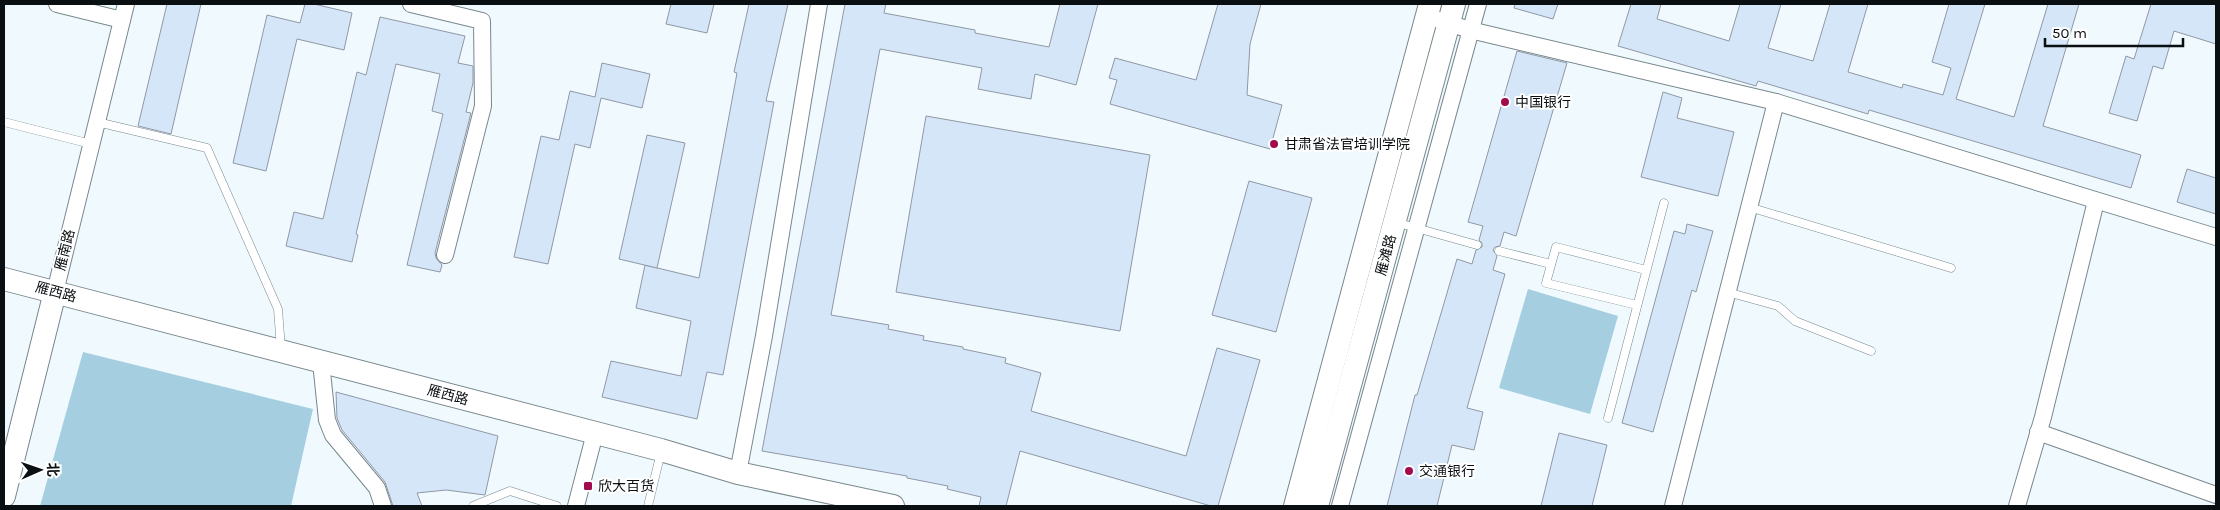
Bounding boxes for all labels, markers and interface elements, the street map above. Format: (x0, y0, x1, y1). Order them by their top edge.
scale bar (2045, 15, 2182, 47)
text: 50 m (2052, 24, 2087, 42)
place label: 中国银行 (1515, 94, 1571, 111)
marker: 中国银行 (1499, 96, 1511, 108)
place label: 甘肃省法官培训学院 (1284, 136, 1410, 153)
marker: 甘肃省法官培训学院 (1268, 138, 1280, 150)
street label: 雁南路 (52, 228, 78, 272)
street label: 雁滩路 (1372, 233, 1400, 277)
street label: 雁西路 (34, 278, 78, 306)
street label: 雁西路 (426, 381, 470, 409)
north arrow (15, 445, 65, 495)
text: 北 (44, 462, 61, 477)
place label: 交通银行 (1419, 463, 1475, 480)
marker: 交通银行 (1403, 465, 1415, 477)
place label: 欣大百货 (598, 478, 654, 495)
marker: 欣大百货 (582, 480, 594, 492)

